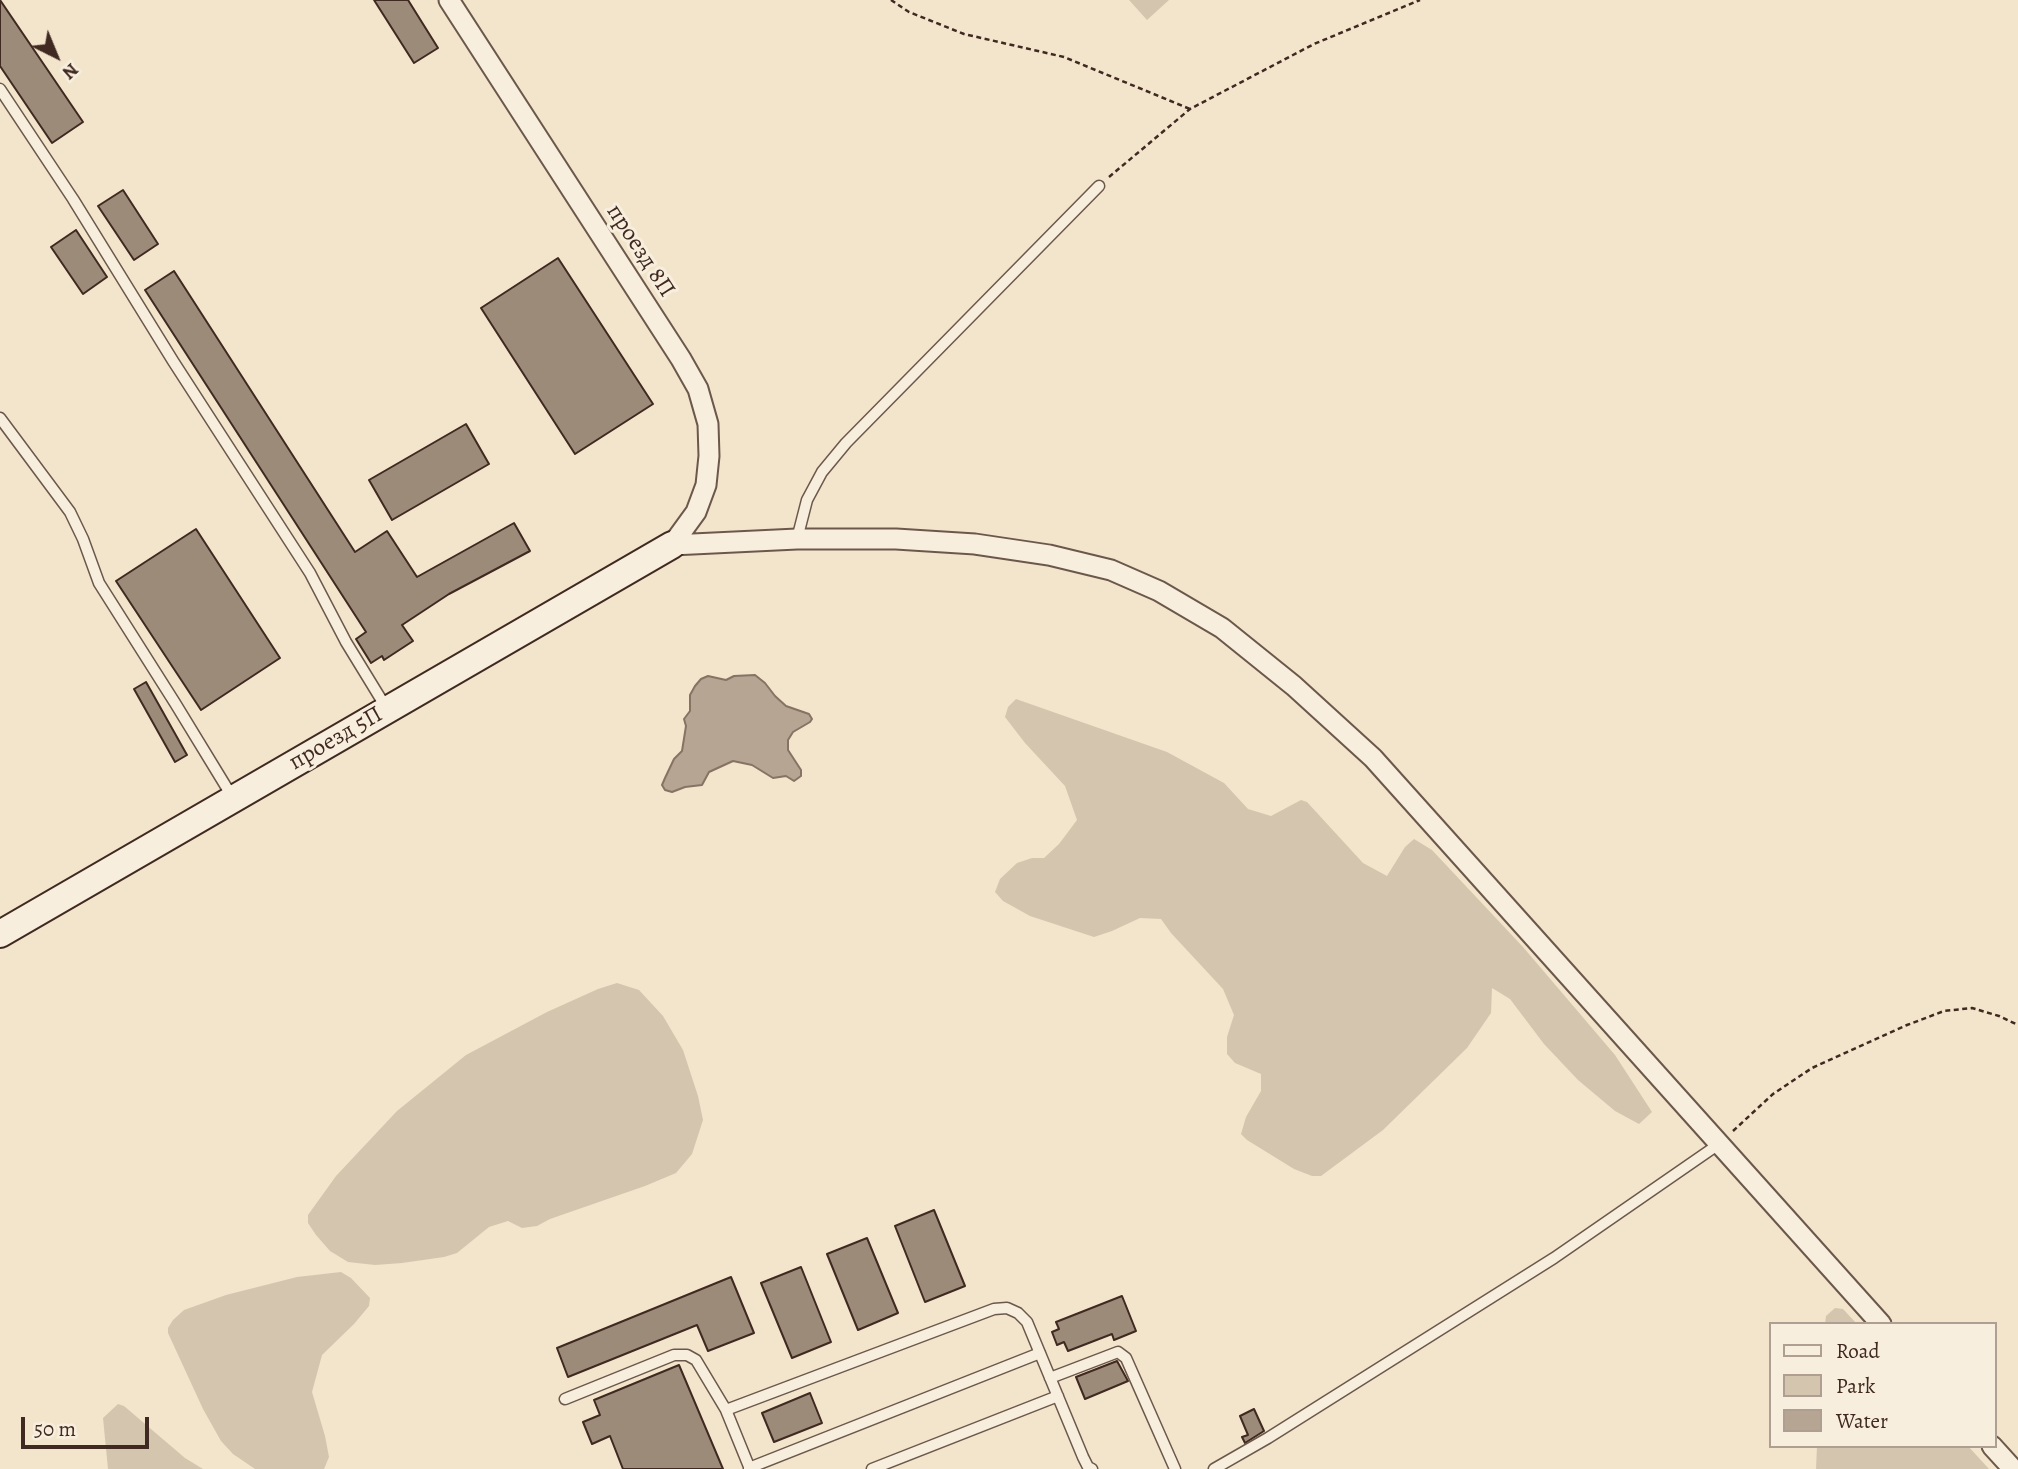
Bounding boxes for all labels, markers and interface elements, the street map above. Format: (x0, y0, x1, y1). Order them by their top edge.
north arrow (21, 21, 91, 91)
text: N (56, 57, 84, 86)
street label: проезд 8П (599, 199, 681, 303)
street label: проезд 5П (284, 701, 388, 777)
legend (1770, 1322, 1997, 1448)
text: Road (1836, 1337, 1880, 1365)
text: Park (1836, 1372, 1875, 1400)
scale bar (24, 1402, 152, 1446)
text: Water (1836, 1407, 1888, 1435)
text: 50 m (34, 1415, 76, 1443)

